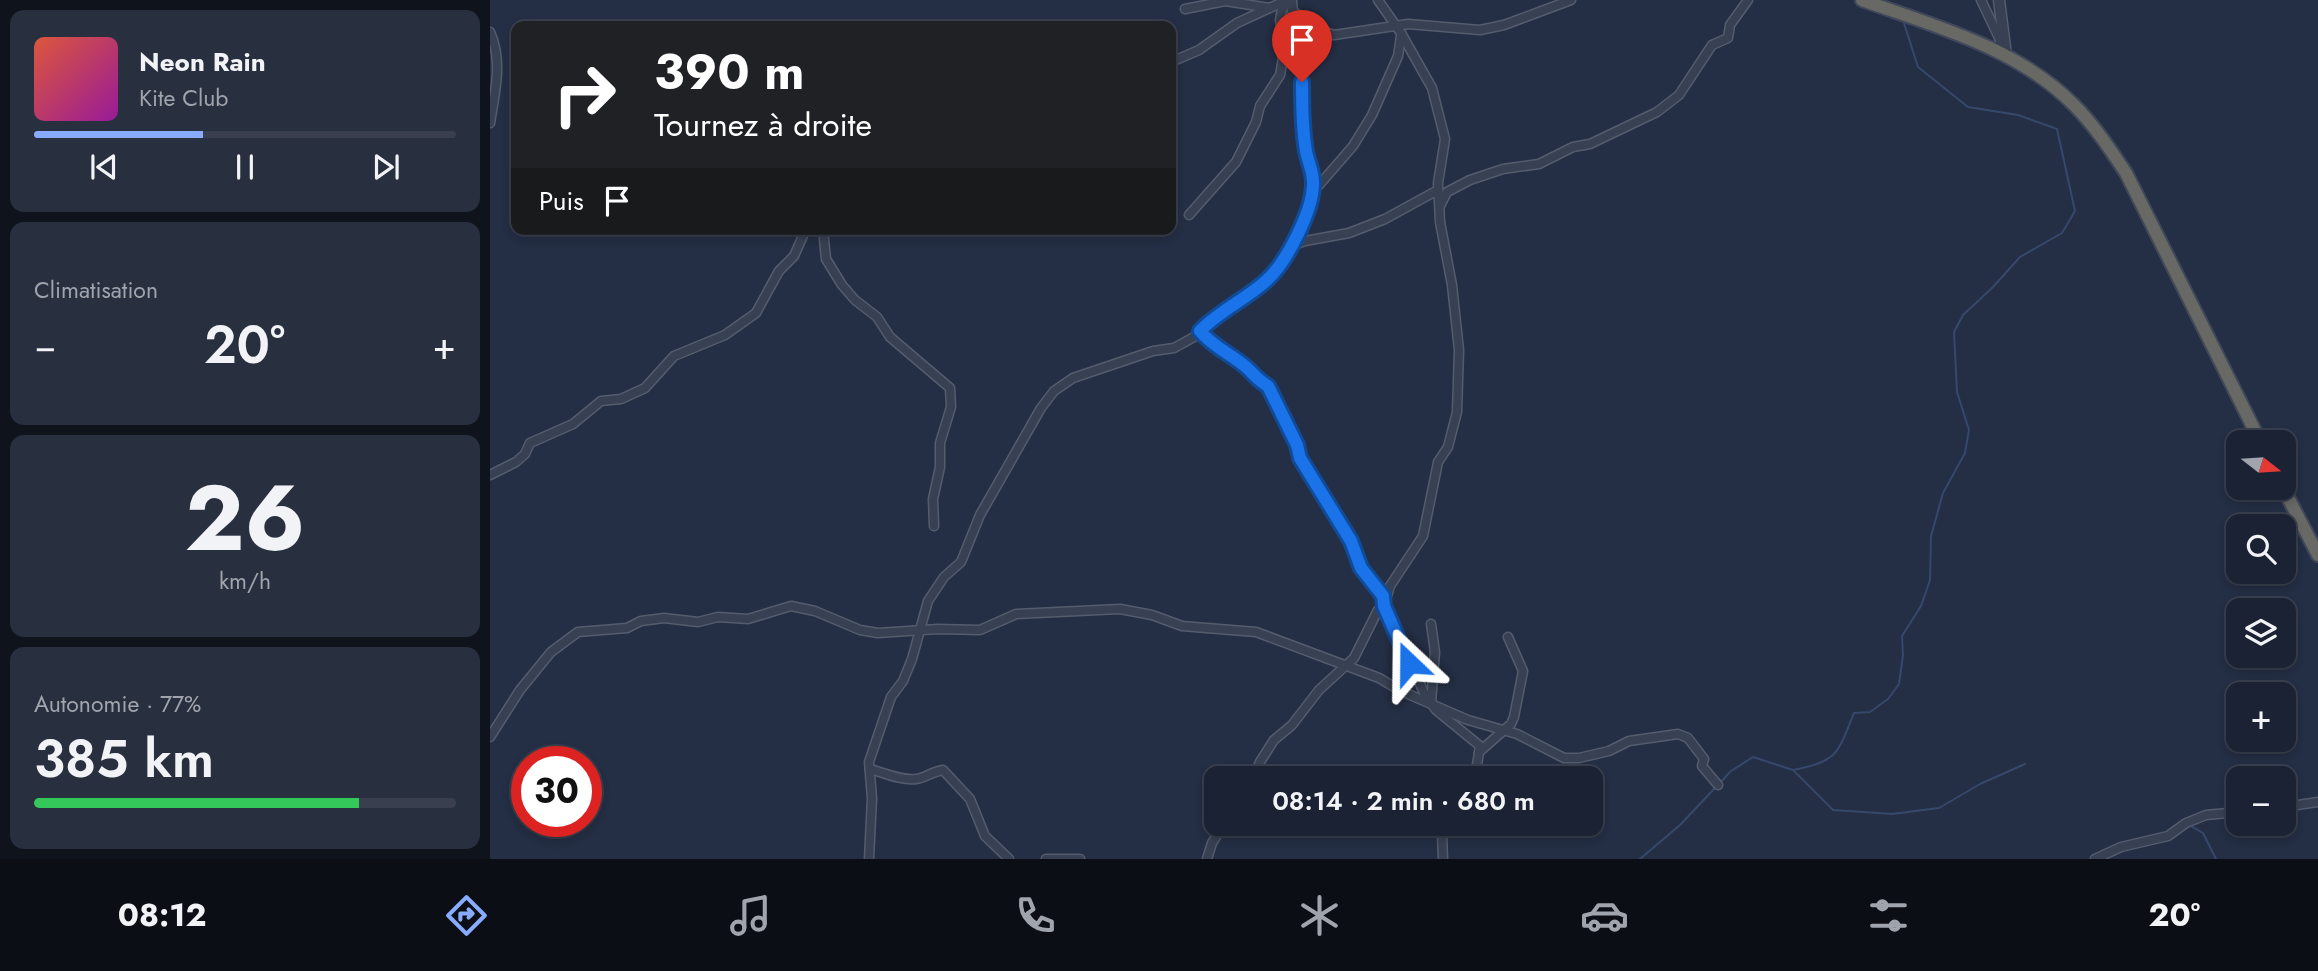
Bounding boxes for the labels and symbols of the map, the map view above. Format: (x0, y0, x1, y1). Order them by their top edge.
pin (1272, 10, 1332, 82)
north arrow (2226, 430, 2296, 500)
position arrow (1372, 626, 1446, 700)
speed limit sign: 30 (511, 746, 602, 837)

